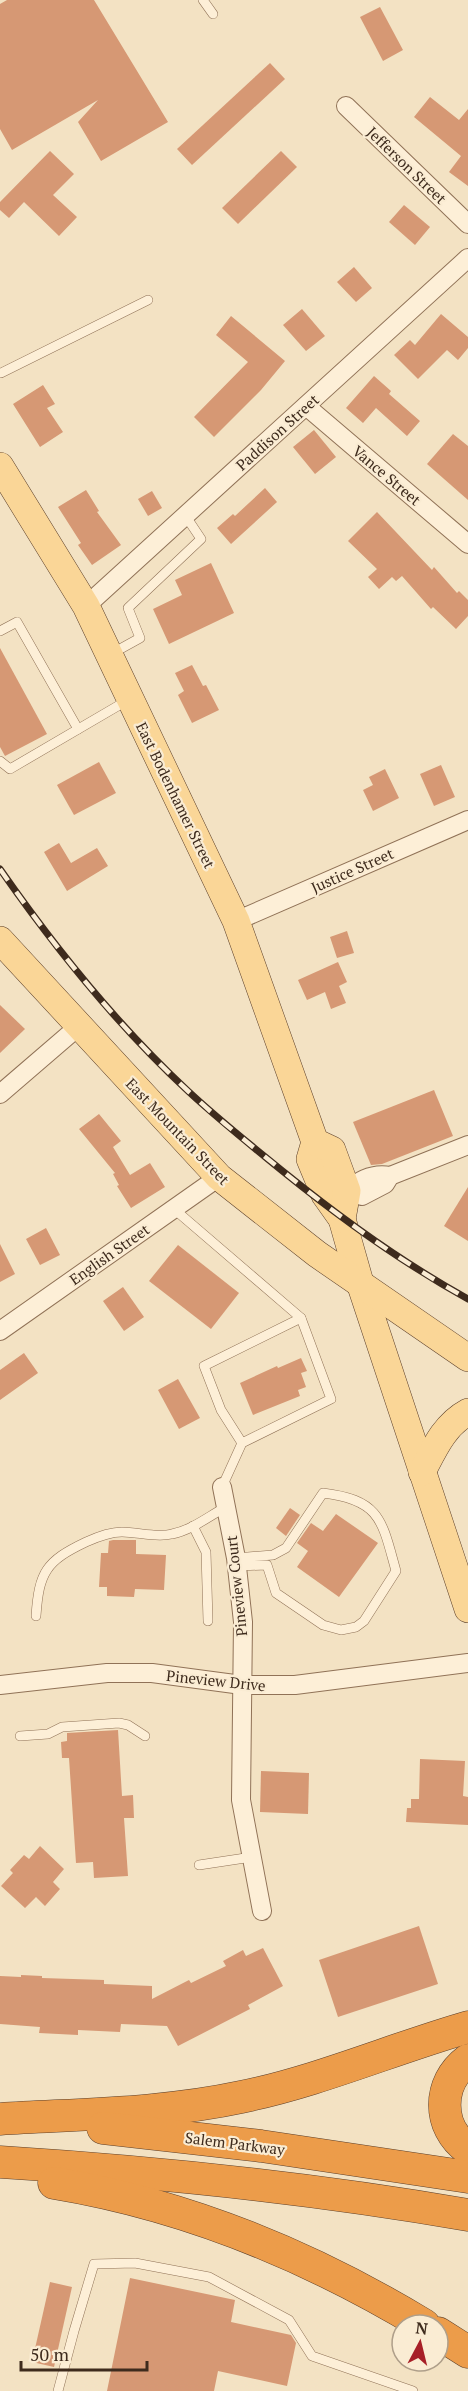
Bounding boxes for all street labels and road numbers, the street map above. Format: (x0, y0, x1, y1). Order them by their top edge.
street label: Jefferson Street (363, 122, 451, 208)
street label: Paddison Street (231, 389, 323, 475)
street label: Vance Street (349, 441, 426, 510)
street label: East Bodenhamer Street (132, 718, 220, 872)
street label: Justice Street (308, 843, 397, 897)
street label: East Mountain Street (122, 1073, 234, 1189)
street label: English Street (65, 1219, 153, 1289)
street label: Pineview Court (221, 1534, 251, 1637)
street label: Pineview Drive (165, 1665, 267, 1695)
street label: Salem Parkway (184, 2127, 286, 2159)

